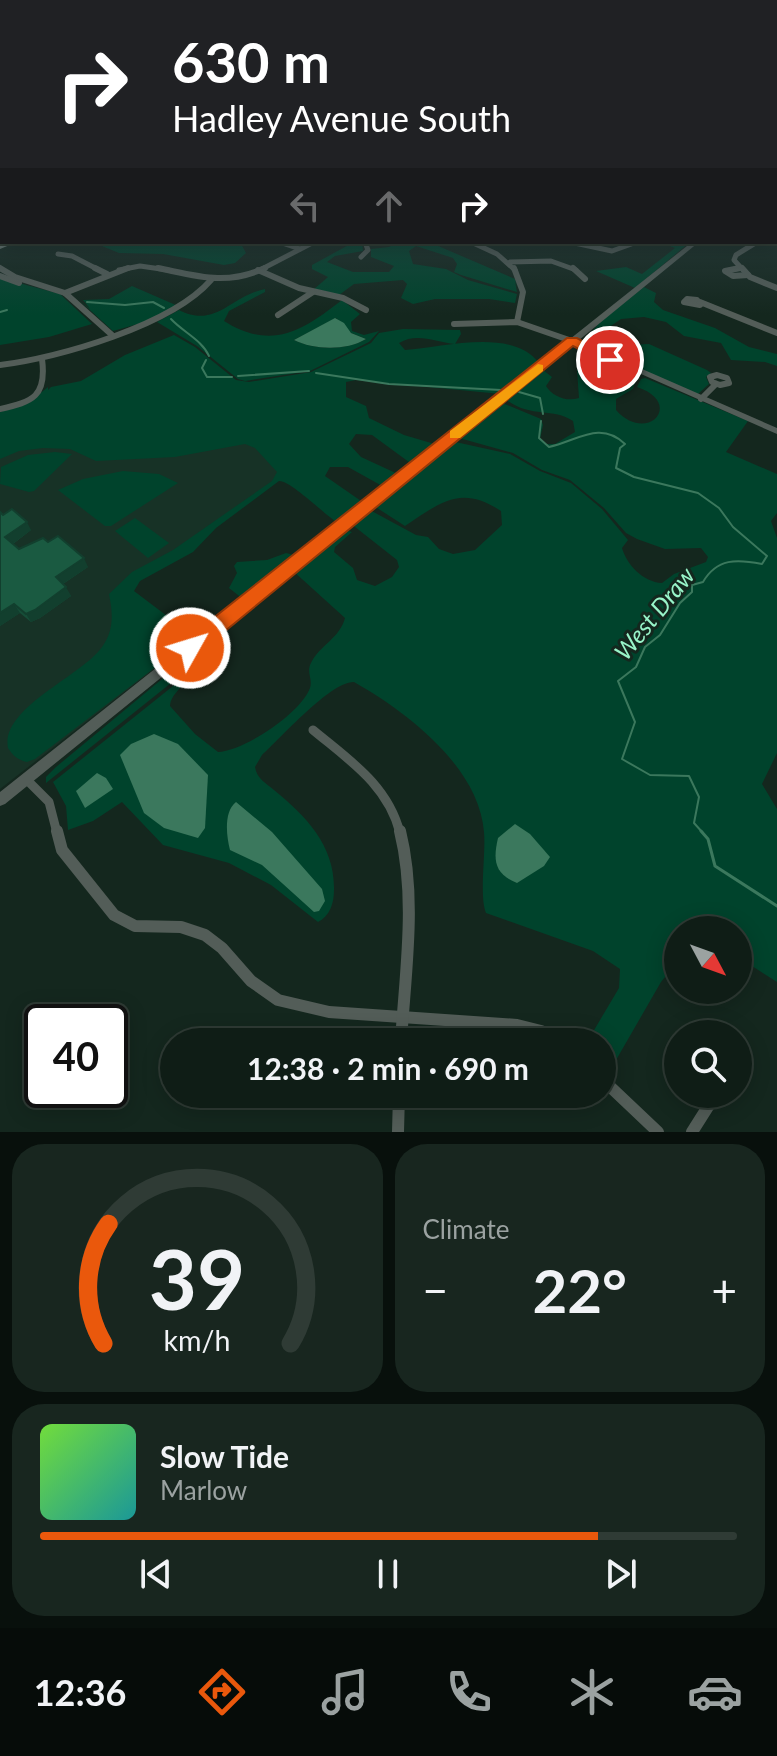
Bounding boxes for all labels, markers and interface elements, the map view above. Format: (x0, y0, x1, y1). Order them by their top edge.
text: 630 m (172, 28, 330, 95)
icon: right (40, 32, 144, 136)
text: Hadley Avenue South (172, 96, 511, 140)
icon: left (283, 184, 327, 228)
icon: ahead (367, 184, 411, 228)
icon: right (451, 184, 495, 228)
pin (576, 326, 644, 394)
icon: arrive (588, 338, 632, 382)
water label: West Draw (608, 560, 700, 665)
position arrow (148, 606, 232, 690)
north arrow (664, 916, 752, 1004)
map controls (664, 916, 752, 1108)
speed limit sign: 40 (24, 1004, 128, 1108)
button: search (664, 1020, 752, 1108)
text: 12:38 · 2 min · 690 m (247, 1050, 529, 1086)
text: Climate (423, 1213, 509, 1245)
text: 39 (149, 1228, 246, 1328)
text: 22° (532, 1254, 627, 1326)
text: − (423, 1264, 448, 1316)
text: + (711, 1264, 737, 1316)
text: km/h (164, 1323, 231, 1357)
text: Slow Tide (160, 1438, 289, 1474)
text: Marlow (160, 1474, 247, 1506)
icon: previous (134, 1552, 178, 1596)
icon: pause (366, 1552, 410, 1596)
icon: next (599, 1552, 643, 1596)
icon: directions (194, 1664, 250, 1720)
icon: music (317, 1664, 373, 1720)
icon: phone (441, 1664, 497, 1720)
icon: climate (564, 1664, 620, 1720)
icon: car (687, 1664, 743, 1720)
text: 12:36 (34, 1670, 126, 1714)

